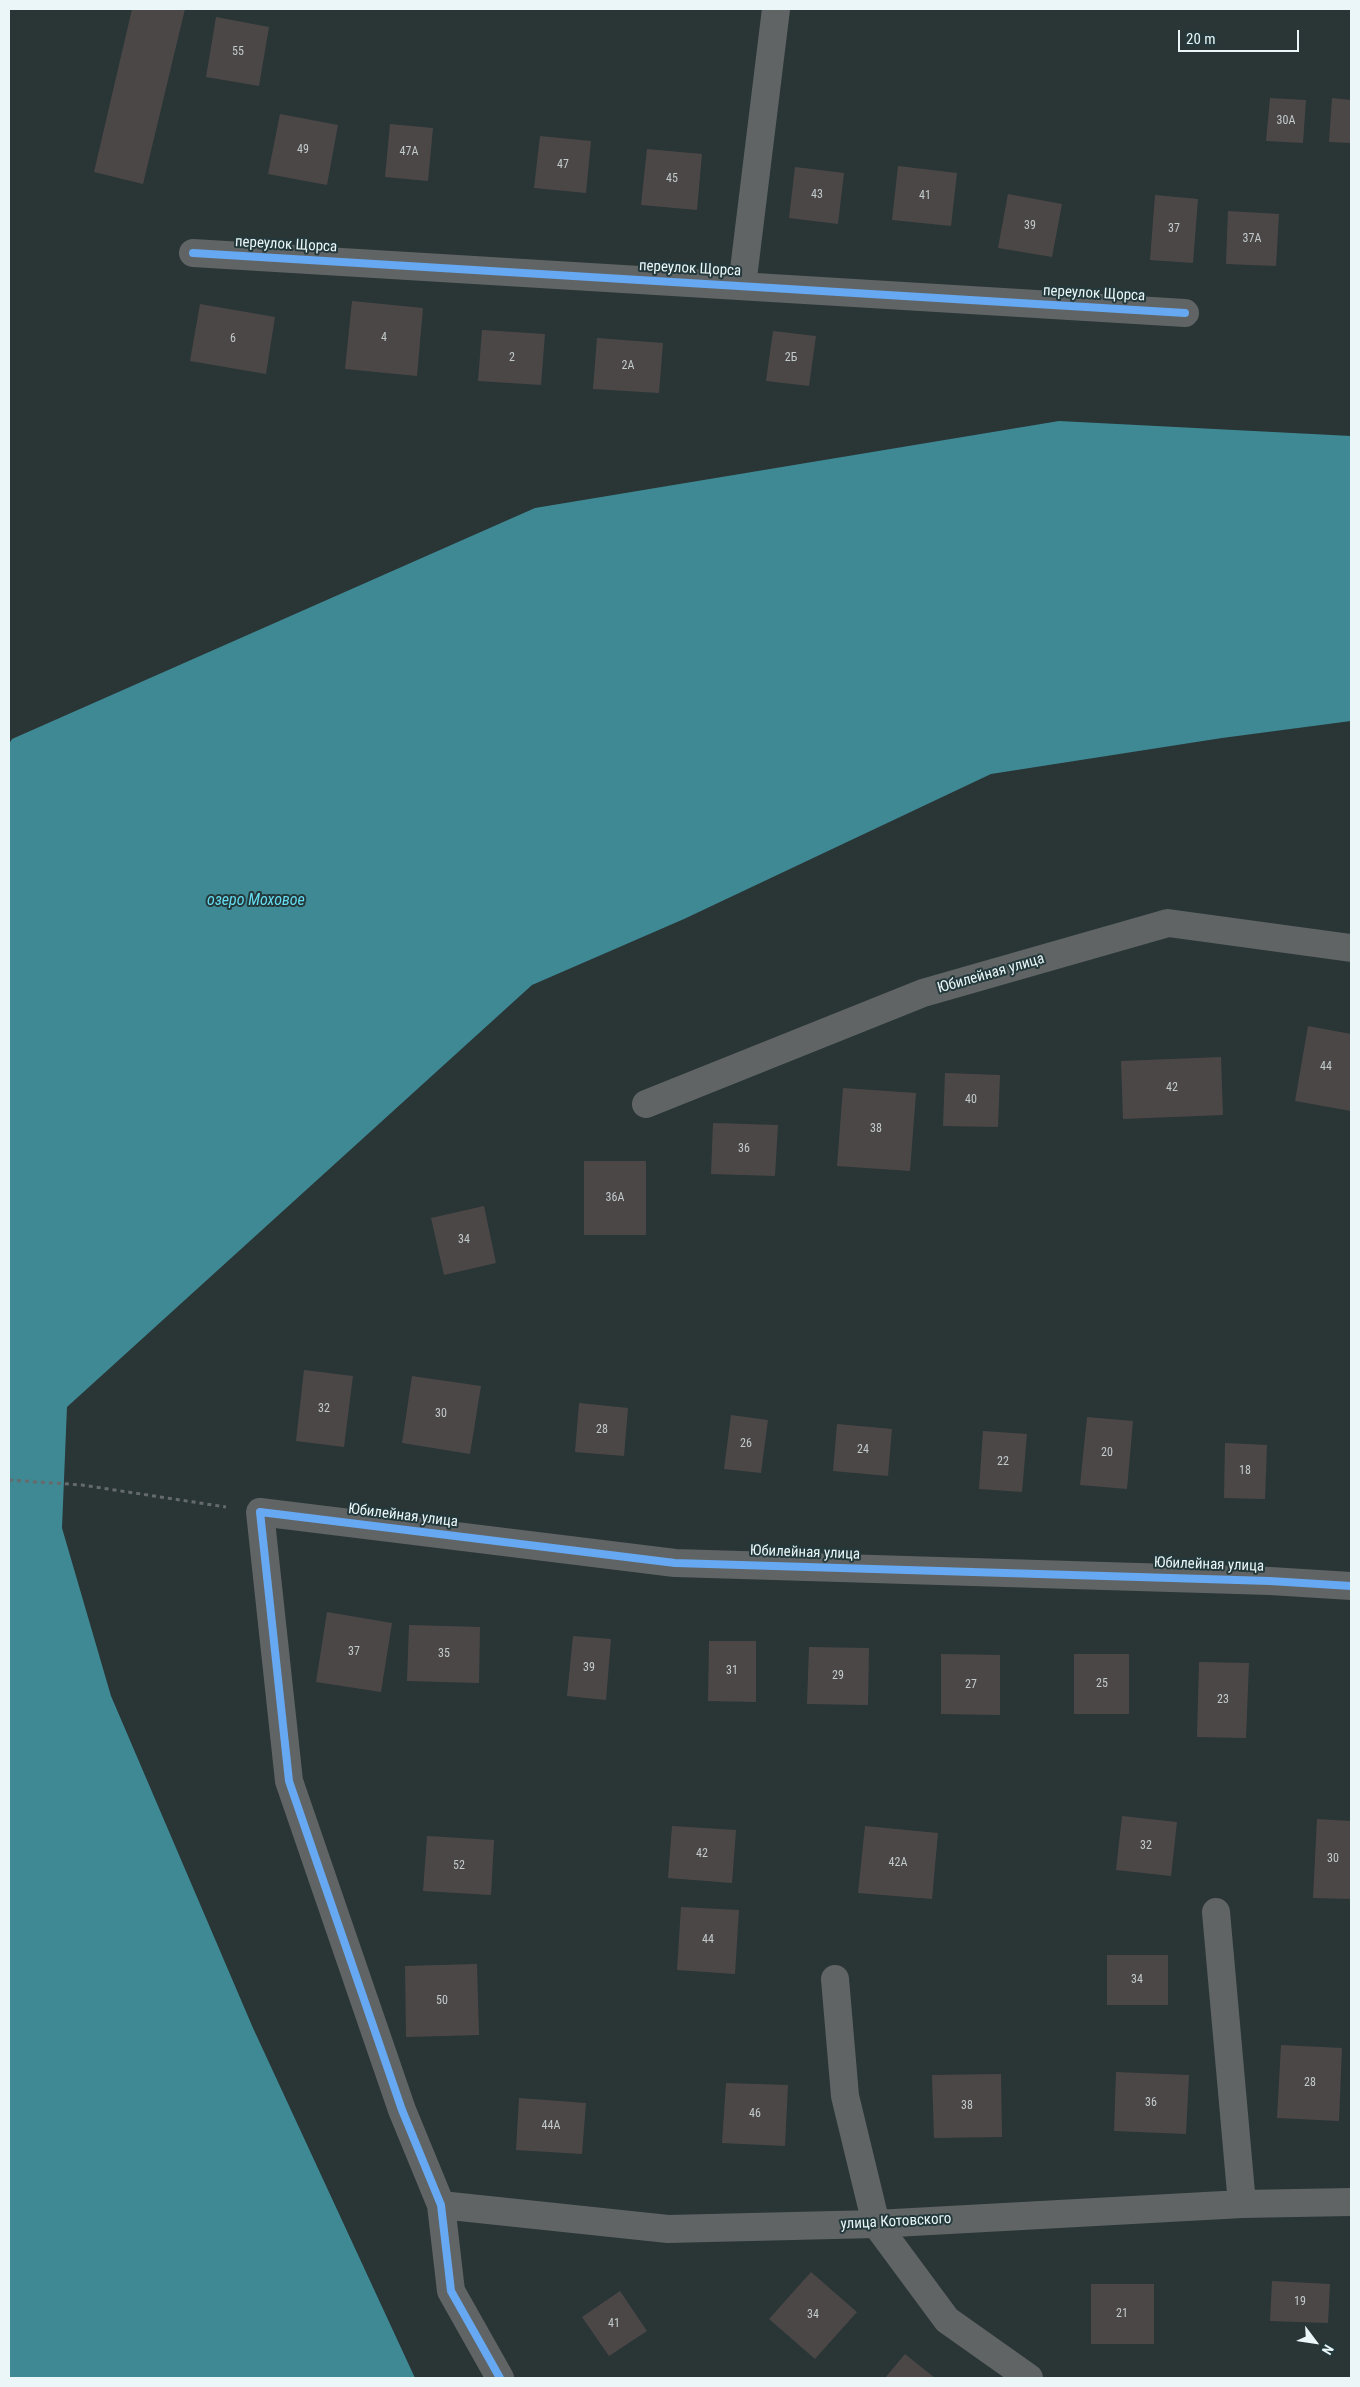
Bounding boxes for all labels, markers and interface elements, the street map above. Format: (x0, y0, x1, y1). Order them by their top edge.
scale bar (1180, 20, 1301, 52)
text: 20 m (1186, 30, 1216, 48)
house number: 55 (232, 45, 244, 59)
house number: 30А (1277, 114, 1295, 128)
house number: 49 (297, 143, 309, 157)
house number: 47А (400, 145, 418, 159)
house number: 47 (557, 158, 569, 172)
house number: 45 (666, 172, 678, 186)
house number: 43 (811, 188, 823, 202)
house number: 41 (919, 189, 931, 203)
house number: 39 (1024, 219, 1036, 233)
house number: 37 (1168, 222, 1180, 236)
house number: 37А (1243, 232, 1261, 246)
street label: переулок Щорса (234, 233, 338, 257)
street label: переулок Щорса (638, 257, 742, 281)
street label: переулок Щорса (1042, 282, 1146, 306)
house number: 4 (381, 331, 387, 345)
house number: 6 (230, 332, 236, 346)
house number: 2 (509, 351, 515, 365)
house number: 2Б (785, 351, 797, 365)
house number: 2А (622, 359, 634, 373)
water label: озеро Моховое (207, 891, 305, 911)
street label: Юбилейная улица (935, 950, 1047, 998)
house number: 44 (1320, 1060, 1332, 1074)
house number: 42 (1166, 1081, 1178, 1095)
house number: 40 (965, 1093, 977, 1107)
house number: 38 (870, 1122, 882, 1136)
house number: 36 (738, 1142, 750, 1156)
house number: 36А (606, 1191, 624, 1205)
house number: 34 (458, 1233, 470, 1247)
house number: 32 (318, 1402, 330, 1416)
house number: 30 (435, 1407, 447, 1421)
house number: 28 (596, 1423, 608, 1437)
house number: 26 (740, 1437, 752, 1451)
house number: 24 (857, 1443, 869, 1457)
house number: 20 (1101, 1446, 1113, 1460)
house number: 22 (997, 1455, 1009, 1469)
house number: 18 (1239, 1464, 1251, 1478)
street label: Юбилейная улица (347, 1500, 459, 1532)
street label: Юбилейная улица (750, 1542, 860, 1564)
street label: Юбилейная улица (1154, 1554, 1264, 1576)
house number: 37 (348, 1645, 360, 1659)
house number: 35 (438, 1647, 450, 1661)
house number: 39 (583, 1661, 595, 1675)
house number: 31 (726, 1664, 738, 1678)
house number: 29 (832, 1669, 844, 1683)
house number: 25 (1096, 1677, 1108, 1691)
house number: 27 (965, 1678, 977, 1692)
house number: 23 (1217, 1693, 1229, 1707)
house number: 32 (1140, 1839, 1152, 1853)
house number: 42 (696, 1847, 708, 1861)
house number: 30 (1327, 1852, 1339, 1866)
house number: 42А (889, 1856, 907, 1870)
house number: 52 (453, 1859, 465, 1873)
house number: 44 (702, 1933, 714, 1947)
house number: 34 (1131, 1973, 1143, 1987)
house number: 50 (436, 1994, 448, 2008)
house number: 28 (1304, 2076, 1316, 2090)
house number: 36 (1145, 2096, 1157, 2110)
house number: 38 (961, 2099, 973, 2113)
house number: 46 (749, 2107, 761, 2121)
house number: 44А (542, 2119, 560, 2133)
street label: улица Котовского (840, 2210, 952, 2234)
house number: 19 (1294, 2295, 1306, 2309)
house number: 21 (1116, 2307, 1128, 2321)
house number: 34 (807, 2308, 819, 2322)
house number: 41 (608, 2317, 620, 2331)
north arrow (1290, 2317, 1340, 2367)
text: N (1319, 2342, 1337, 2358)

